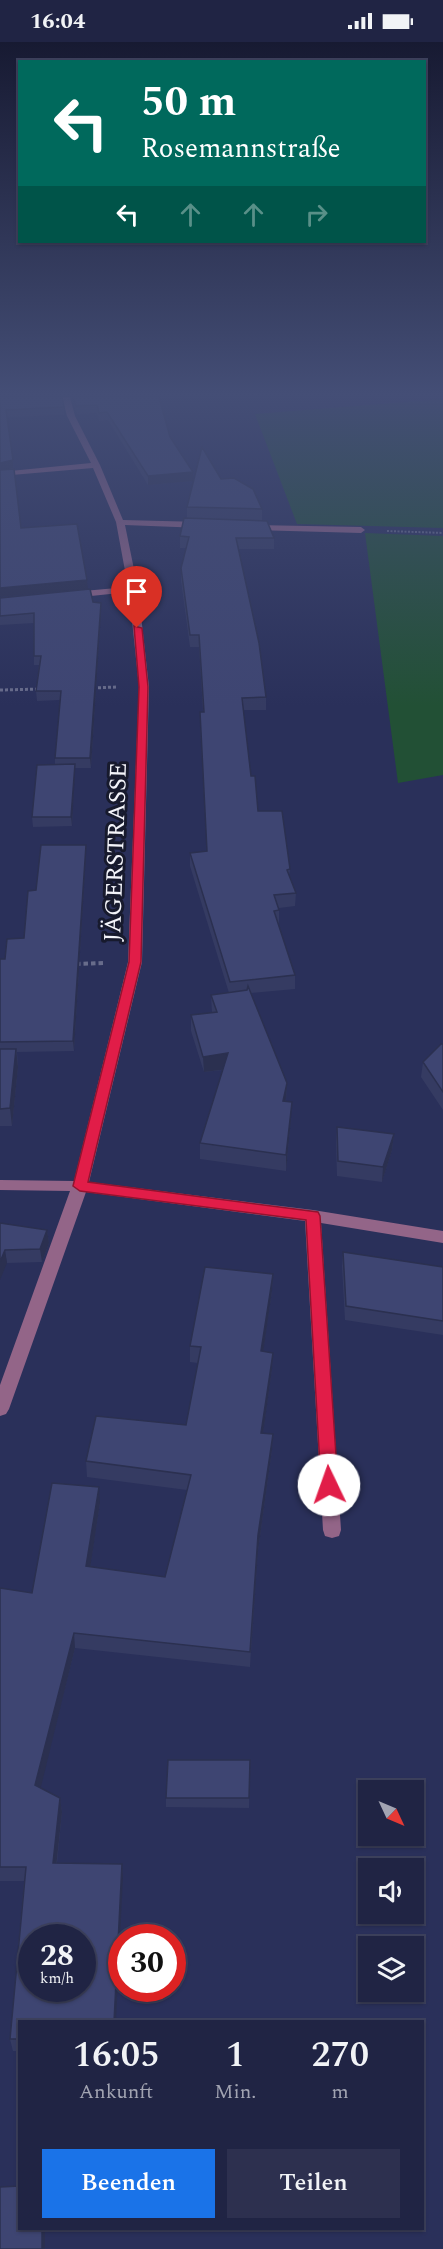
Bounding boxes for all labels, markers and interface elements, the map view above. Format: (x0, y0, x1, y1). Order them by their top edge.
text: 16:04 (30, 5, 85, 38)
text: 50 m (141, 71, 236, 134)
icon: left (42, 84, 120, 162)
text: Rosemannstraße (141, 128, 341, 170)
icon: left (111, 198, 144, 231)
icon: ahead (174, 198, 207, 231)
icon: ahead (237, 198, 270, 231)
icon: right (300, 198, 333, 231)
pin (111, 566, 162, 628)
icon: arrive (120, 575, 153, 608)
street label: JÄGERSTRASSE (95, 762, 137, 942)
position arrow (297, 1453, 361, 1517)
north arrow (358, 1780, 424, 1846)
map controls (358, 1780, 424, 2002)
button: sound (358, 1858, 424, 1924)
speed limit sign: 30 (108, 1924, 186, 2002)
text: 28 (40, 1933, 74, 1979)
button: layers (358, 1936, 424, 2002)
text: km/h (40, 1967, 74, 1990)
text: 16:05 (73, 2028, 159, 2083)
text: 1 (226, 2028, 245, 2083)
text: 270 (311, 2028, 369, 2083)
text: Ankunft (79, 2077, 153, 2107)
text: Min. (214, 2077, 256, 2107)
text: m (332, 2077, 349, 2107)
button: Beenden (42, 2149, 215, 2218)
button: Teilen (227, 2149, 400, 2218)

